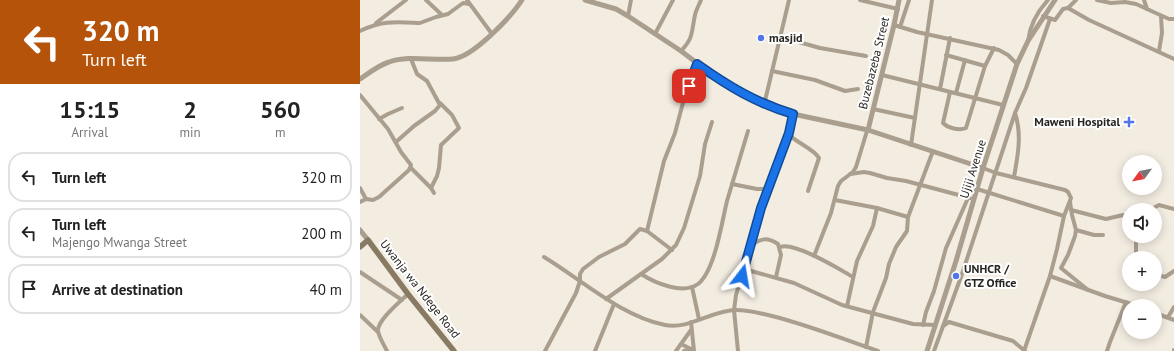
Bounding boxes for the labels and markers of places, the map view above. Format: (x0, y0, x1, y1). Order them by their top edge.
place label: masjid (769, 30, 803, 45)
marker: masjid (756, 33, 766, 43)
pin (672, 69, 706, 103)
place label: Maweni Hospital (1034, 114, 1120, 129)
marker: Maweni Hospital (1123, 116, 1135, 128)
place label: UNHCR / GTZ Office (964, 261, 1016, 290)
marker: UNHCR / GTZ Office (951, 271, 961, 281)

